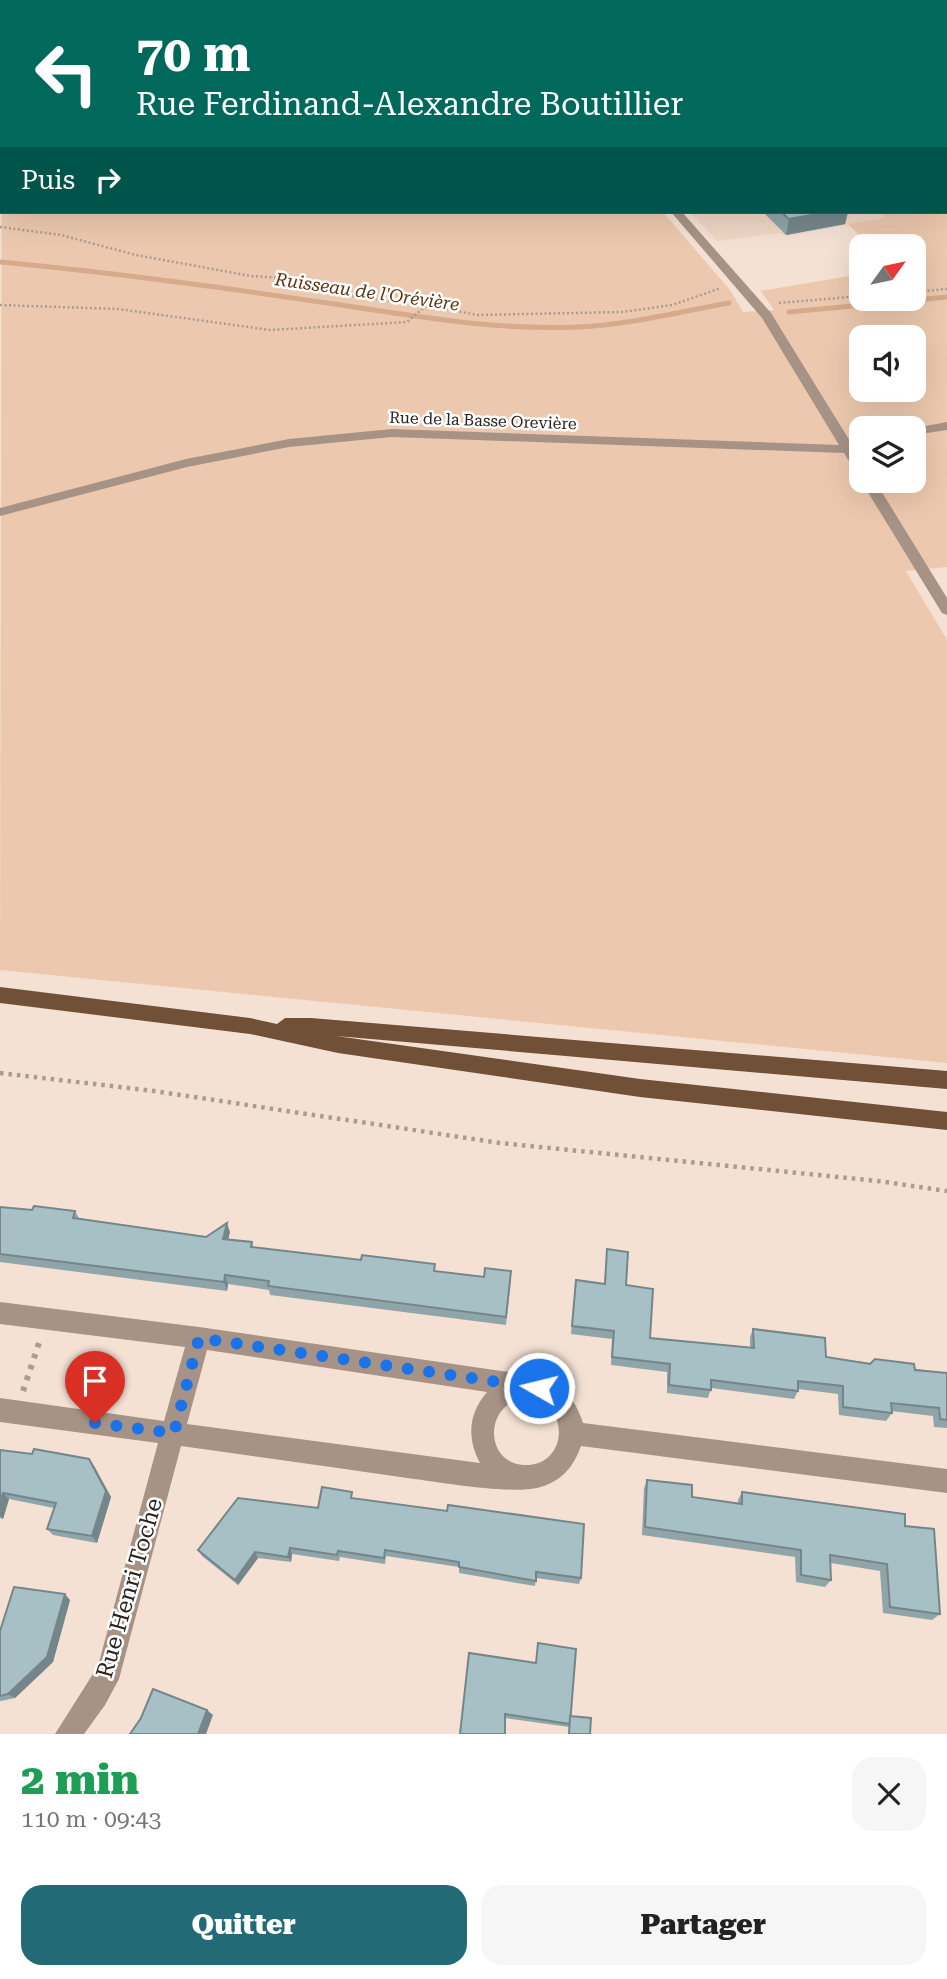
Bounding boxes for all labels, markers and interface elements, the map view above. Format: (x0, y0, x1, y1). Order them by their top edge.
text: 70 m (136, 26, 251, 83)
icon: left (21, 28, 112, 119)
text: Rue Ferdinand-Alexandre Boutillier (136, 85, 684, 123)
icon: right (89, 161, 127, 199)
text: Puis (21, 165, 75, 195)
north arrow (849, 234, 926, 312)
map controls (849, 234, 926, 493)
water label: Ruisseau de l'Orévière (273, 268, 461, 315)
button: sound (849, 325, 926, 402)
street label: Rue de la Basse Orevière (389, 408, 577, 433)
button: layers (849, 416, 926, 493)
pin (65, 1351, 125, 1423)
position arrow (502, 1351, 576, 1425)
icon: arrive (76, 1362, 114, 1400)
street label: Rue Henri Toche (91, 1495, 168, 1681)
text: 2 min (21, 1755, 139, 1804)
button: close (852, 1757, 926, 1831)
text: 110 m · 09:43 (21, 1806, 161, 1833)
button: Quitter (21, 1885, 467, 1965)
button: Partager (481, 1885, 926, 1965)

